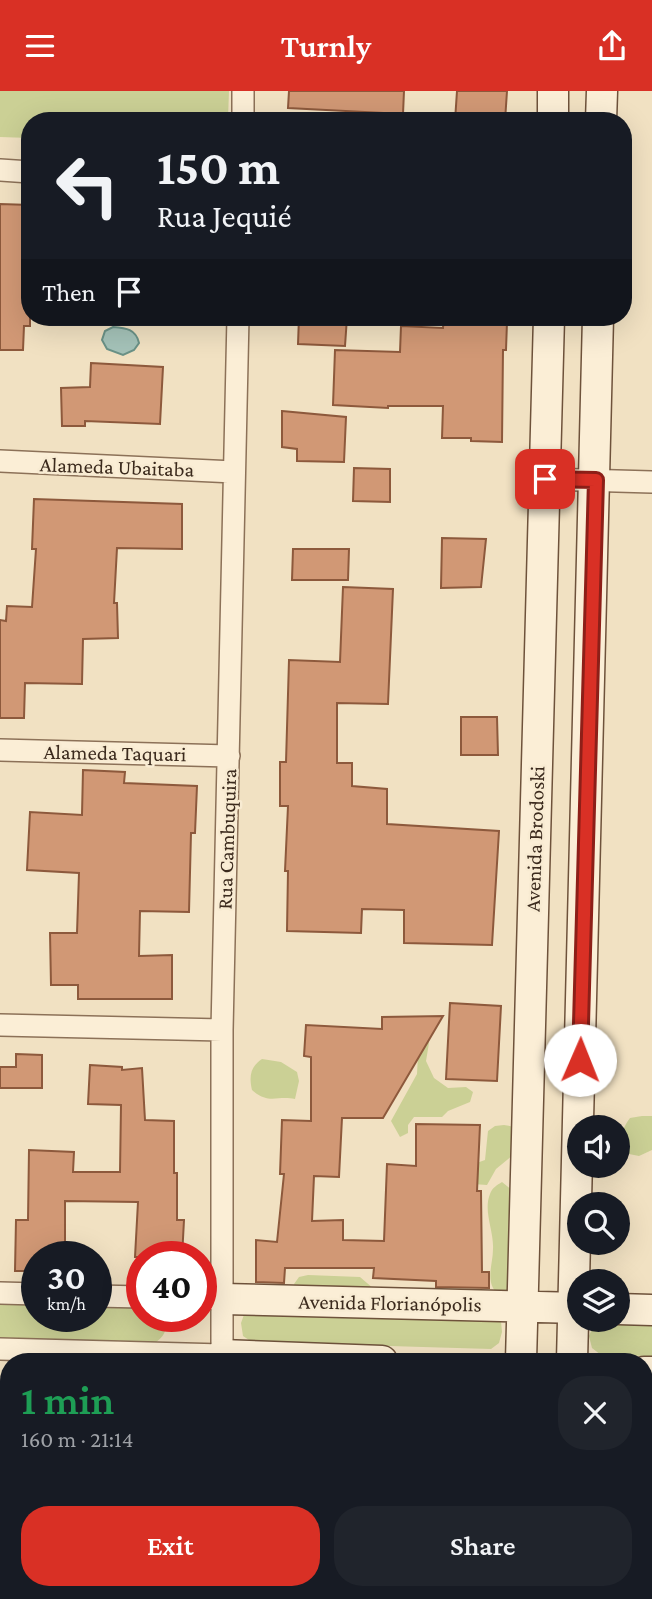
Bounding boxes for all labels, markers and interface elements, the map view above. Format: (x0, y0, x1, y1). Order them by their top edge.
icon: menu (21, 27, 59, 65)
icon: share (593, 27, 631, 65)
text: Turnly (281, 28, 371, 64)
icon: left (42, 140, 133, 231)
text: 150 m (157, 140, 280, 195)
text: Rua Jequié (157, 198, 291, 234)
icon: arrive (110, 273, 148, 311)
text: Then (42, 278, 96, 307)
pin (515, 449, 575, 509)
street label: Alameda Ubaitaba (39, 452, 195, 482)
icon: arrive (526, 460, 564, 498)
street label: Alameda Taquari (43, 740, 187, 766)
street label: Avenida Brodoski (520, 765, 550, 912)
street label: Rua Cambuquira (213, 768, 241, 910)
position arrow (543, 1023, 617, 1097)
map controls (567, 1115, 630, 1332)
button: sound (567, 1115, 630, 1178)
button: search (567, 1192, 630, 1255)
speed limit sign: 40 (126, 1241, 217, 1332)
text: 30 (47, 1258, 86, 1297)
button: layers (567, 1269, 630, 1332)
street label: Avenida Florianópolis (298, 1289, 482, 1317)
text: km/h (47, 1294, 86, 1314)
text: 1 min (21, 1376, 114, 1423)
button: close (558, 1376, 632, 1450)
text: 160 m · 21:14 (21, 1426, 134, 1452)
button: Exit (21, 1506, 320, 1586)
button: Share (334, 1506, 632, 1586)

